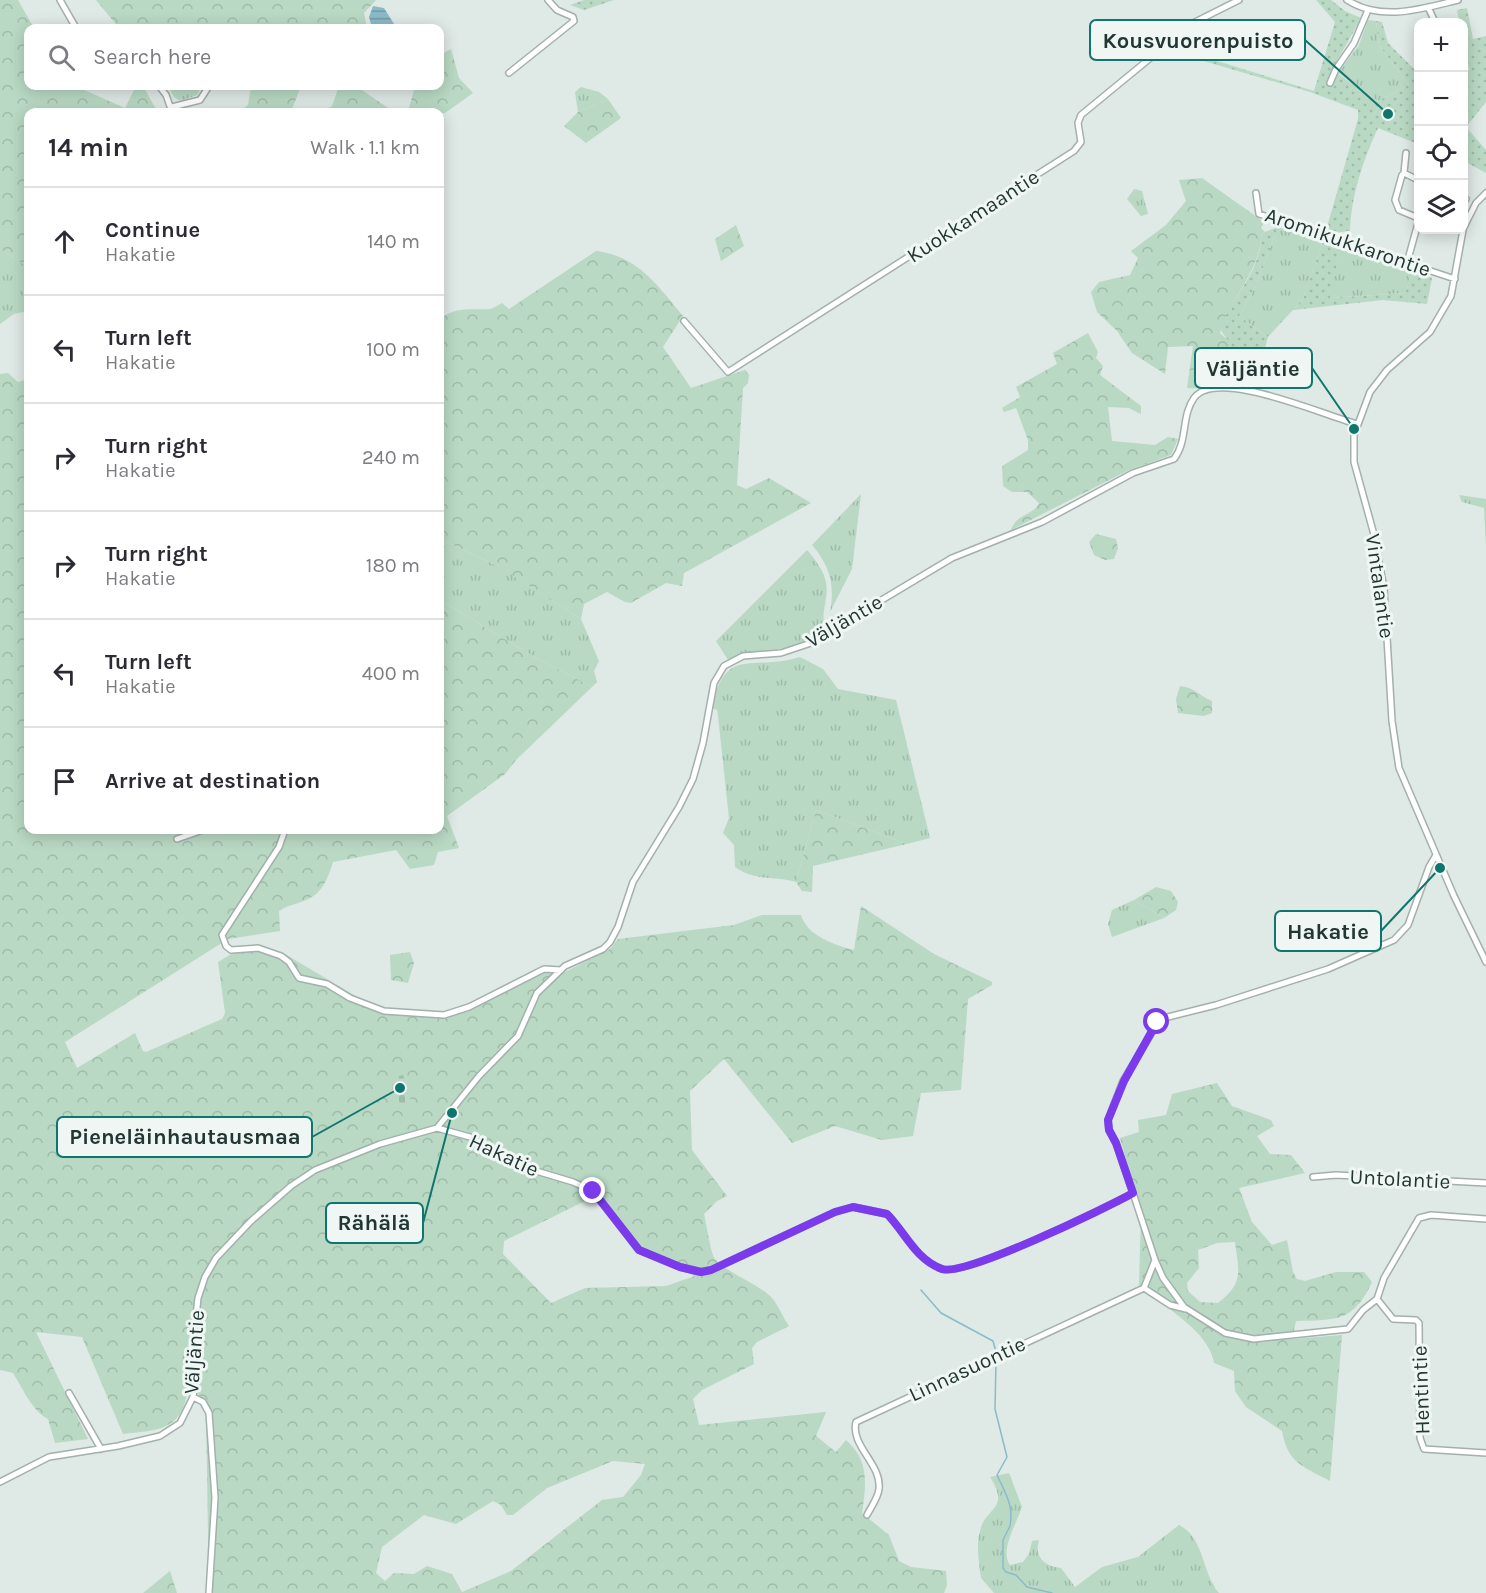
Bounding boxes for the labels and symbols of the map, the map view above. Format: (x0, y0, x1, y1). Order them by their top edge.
callout: Kousvuorenpuisto (1090, 20, 1305, 60)
text: Kousvuorenpuisto (1102, 28, 1294, 54)
street label: Kuokkamaantie (902, 164, 1044, 268)
street label: Aromikukkarontie (1262, 202, 1434, 282)
callout: Väljäntie (1195, 348, 1312, 388)
text: Väljäntie (1206, 356, 1300, 382)
street label: Vintalantie (1361, 532, 1399, 640)
street label: Väljäntie (801, 590, 887, 652)
callout: Hakatie (1275, 911, 1381, 951)
text: Hakatie (1287, 919, 1369, 945)
route start (1143, 1008, 1169, 1034)
callout: Pieneläinhautausmaa (57, 1117, 312, 1157)
text: Pieneläinhautausmaa (69, 1124, 301, 1150)
street label: Hakatie (465, 1129, 543, 1181)
street label: Untolantie (1349, 1164, 1451, 1194)
route end (579, 1177, 605, 1203)
callout: Rähälä (326, 1203, 423, 1243)
text: Rähälä (337, 1210, 411, 1236)
street label: Väljäntie (179, 1309, 209, 1395)
street label: Linnasuontie (905, 1332, 1029, 1406)
street label: Hentintie (1407, 1345, 1435, 1435)

